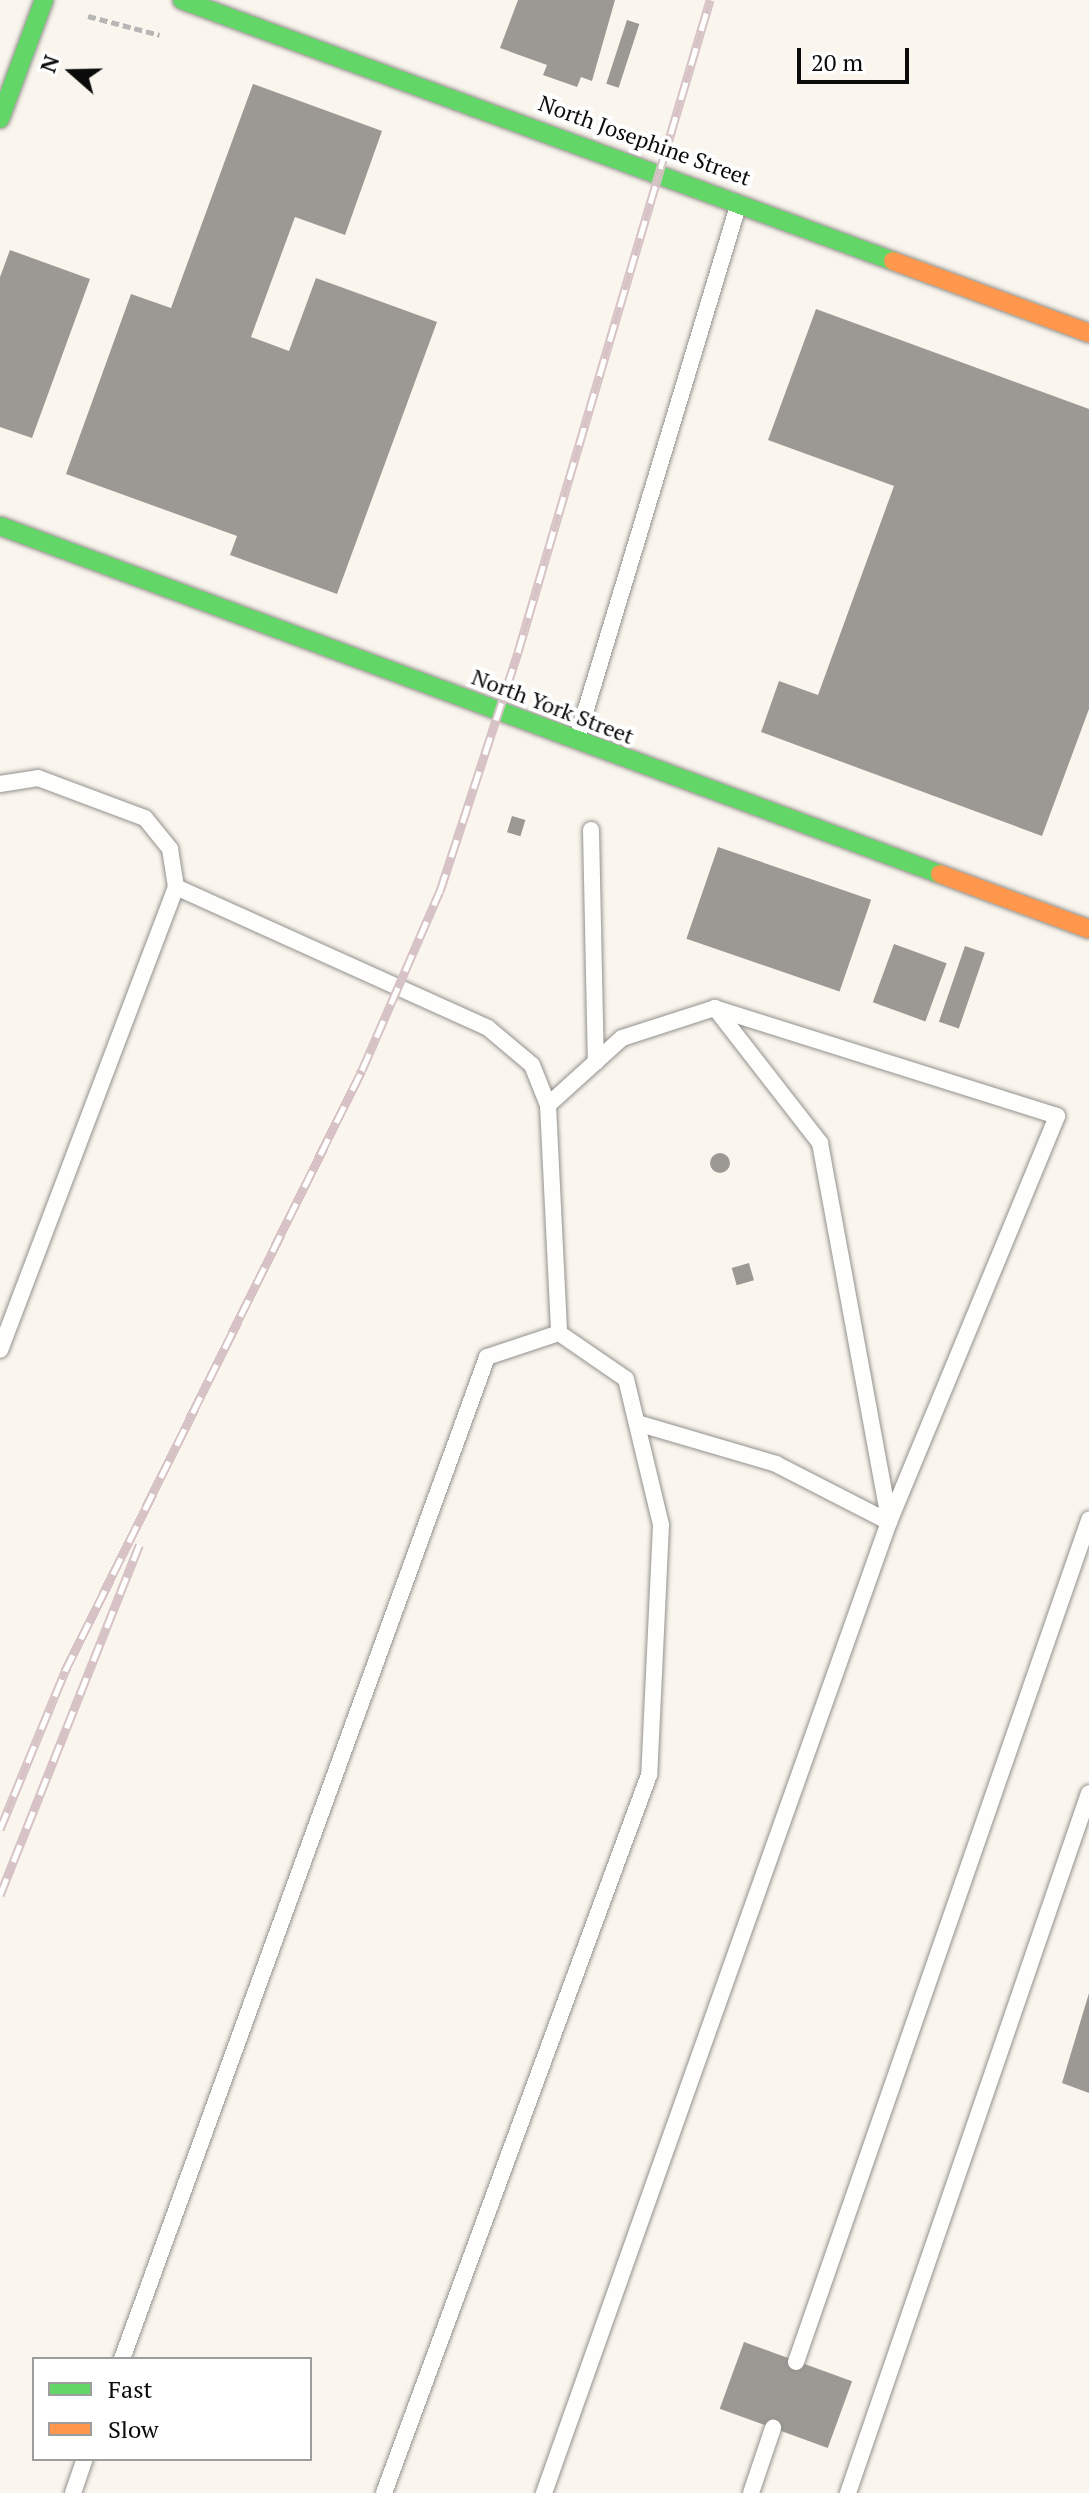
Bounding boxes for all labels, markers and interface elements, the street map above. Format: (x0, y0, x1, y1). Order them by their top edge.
north arrow (32, 32, 112, 112)
scale bar (801, 32, 913, 82)
text: 20 m (811, 46, 863, 78)
text: N (32, 51, 65, 76)
street label: North Josephine Street (535, 89, 755, 191)
street label: North York Street (468, 663, 638, 749)
legend (32, 2357, 312, 2461)
text: Fast (108, 2373, 152, 2405)
text: Slow (108, 2413, 159, 2445)

